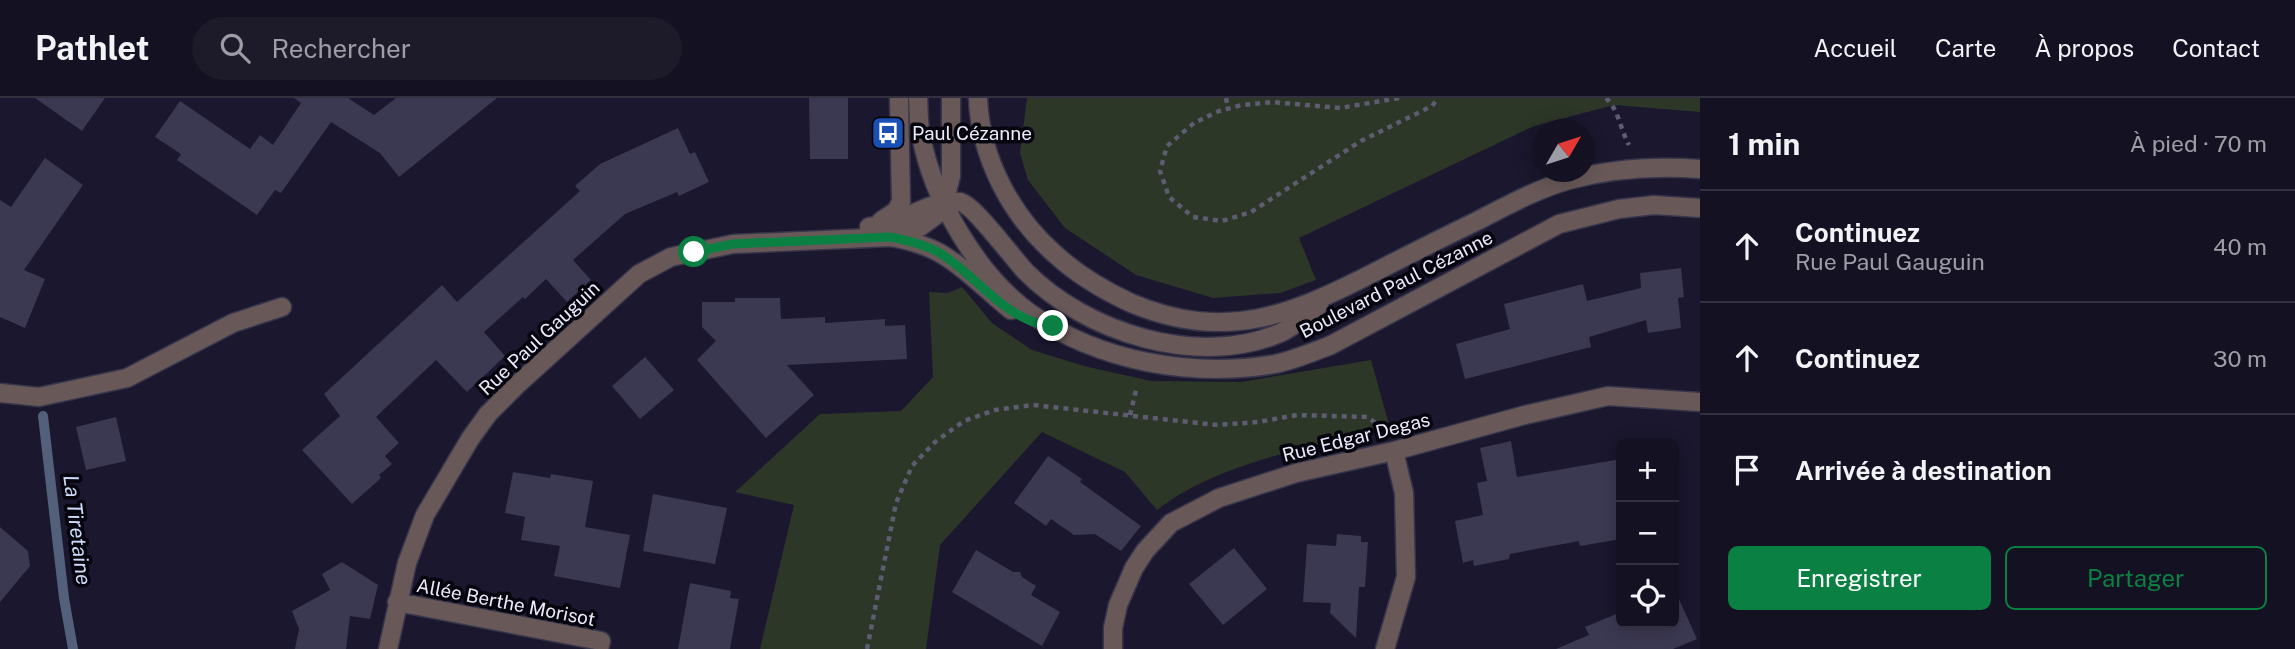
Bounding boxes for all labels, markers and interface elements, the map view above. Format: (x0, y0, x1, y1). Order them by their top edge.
search box (192, 17, 682, 80)
text: Pathlet (35, 29, 150, 67)
icon: search (216, 29, 254, 67)
text: Rechercher (272, 33, 411, 64)
text: Accueil (1814, 34, 1897, 62)
text: Carte (1935, 34, 1996, 62)
text: À propos (2034, 34, 2134, 62)
text: Contact (2172, 34, 2260, 62)
bus stop icon: Paul Cézanne (869, 114, 907, 152)
north arrow (1532, 119, 1595, 182)
place label: Paul Cézanne (912, 122, 1032, 144)
text: 1 min (1728, 126, 1800, 162)
text: À pied · 70 m (2130, 130, 2267, 157)
text: Continuez (1795, 217, 1920, 248)
street label: Boulevard Paul Cézanne (1296, 226, 1496, 342)
icon: ahead (1728, 227, 1766, 265)
text: 40 m (2213, 233, 2267, 260)
route start (678, 236, 709, 267)
text: Rue Paul Gauguin (1795, 248, 1985, 275)
street label: Rue Paul Gauguin (474, 276, 604, 400)
route end (1037, 310, 1068, 341)
icon: ahead (1728, 339, 1766, 377)
text: Continuez (1795, 343, 1920, 374)
text: 30 m (2213, 345, 2267, 372)
street label: Rue Edgar Degas (1280, 408, 1432, 466)
map controls (1616, 439, 1679, 628)
button: + (1616, 439, 1679, 502)
icon: arrive (1728, 451, 1766, 489)
text: Arrivée à destination (1795, 455, 2052, 486)
water label: La Tiretaine (58, 473, 97, 587)
button: − (1616, 502, 1679, 565)
button: Enregistrer (1728, 546, 1991, 610)
button: Partager (2005, 546, 2267, 610)
button: locate (1616, 565, 1679, 628)
street label: Allée Berthe Morisot (415, 574, 597, 630)

